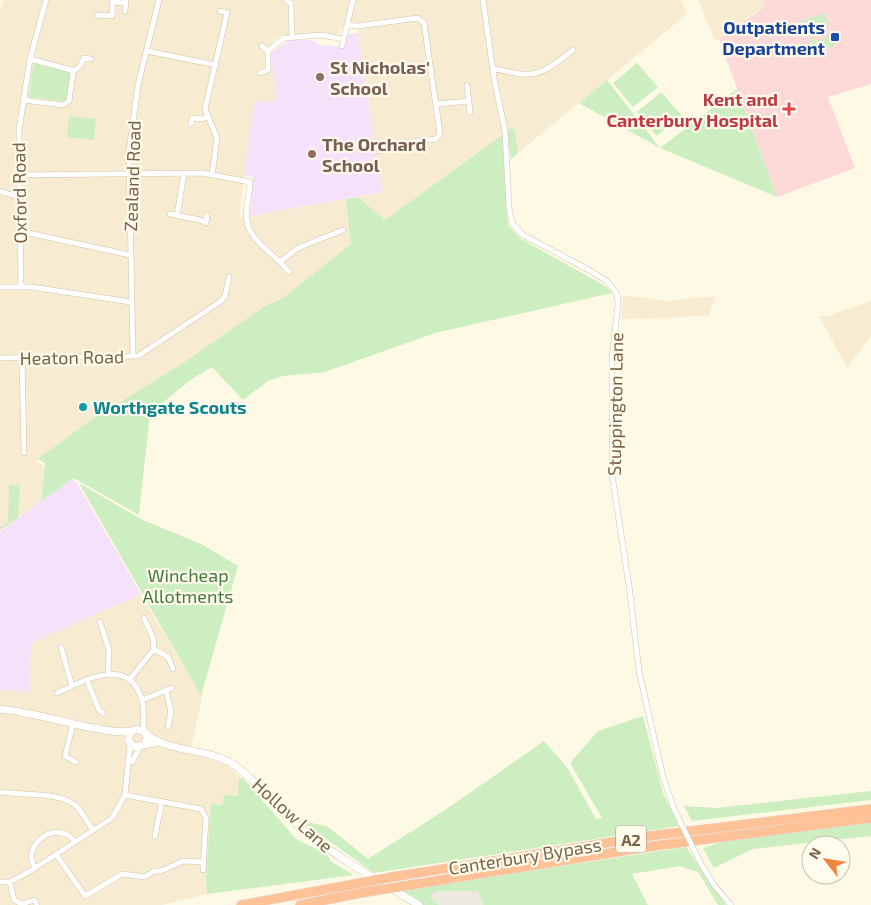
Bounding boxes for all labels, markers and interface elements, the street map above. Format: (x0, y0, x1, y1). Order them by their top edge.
place label: Outpatients Department (722, 16, 826, 59)
marker: Outpatients Department (829, 31, 841, 43)
place label: St Nicholas' School (330, 56, 430, 99)
marker: St Nicholas' School (314, 71, 326, 83)
place label: Kent and Canterbury Hospital (606, 88, 778, 131)
marker: Kent and Canterbury Hospital (782, 102, 796, 116)
street label: Zealand Road (119, 120, 145, 232)
place label: The Orchard School (322, 133, 426, 176)
street label: Oxford Road (7, 142, 31, 244)
marker: The Orchard School (306, 148, 318, 160)
street label: Stuppington Lane (603, 332, 627, 476)
street label: Heaton Road (20, 345, 124, 369)
place label: Worthgate Scouts (93, 396, 247, 418)
marker: Worthgate Scouts (77, 401, 89, 413)
park label: Wincheap Allotments (143, 564, 233, 607)
street label: Hollow Lane (248, 773, 338, 857)
road number: A2 (616, 826, 646, 852)
street label: Canterbury Bypass (447, 833, 603, 879)
north arrow (801, 835, 851, 885)
text: N (805, 844, 824, 862)

